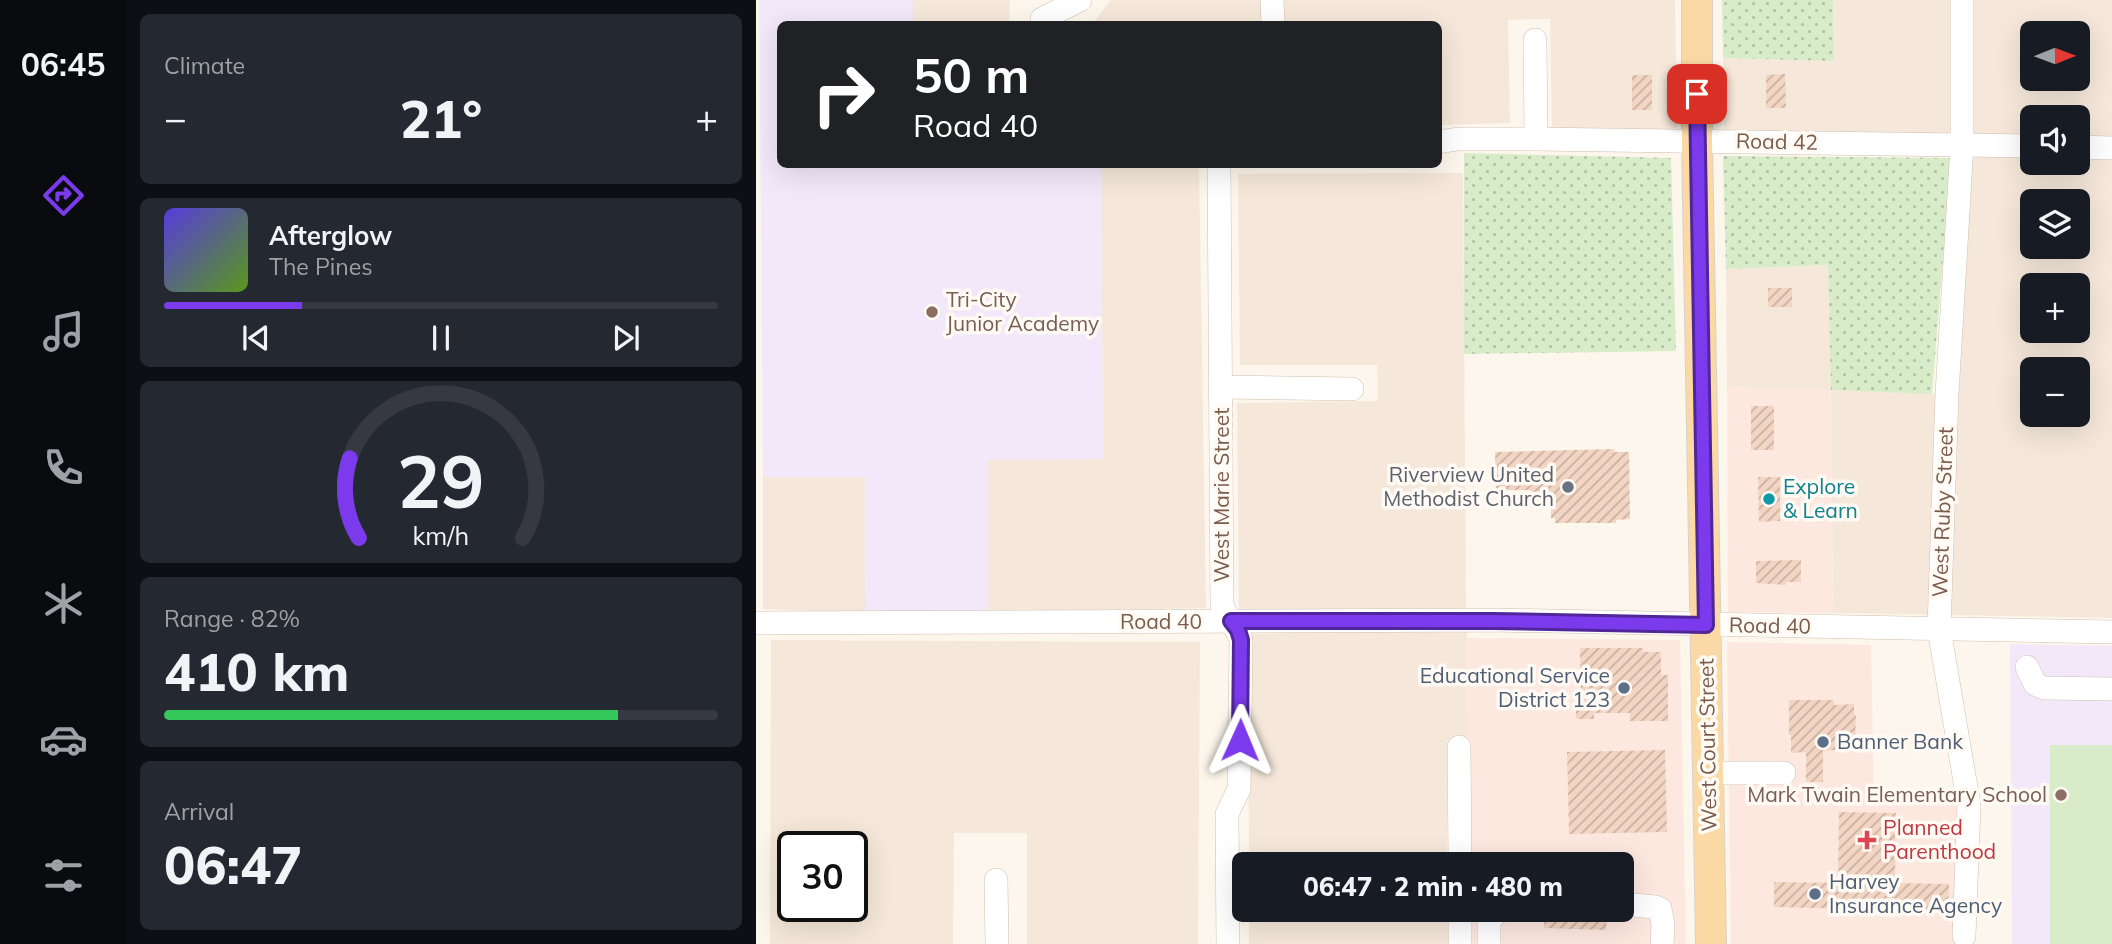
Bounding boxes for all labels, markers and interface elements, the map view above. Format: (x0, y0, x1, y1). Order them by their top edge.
north arrow (2020, 21, 2090, 91)
map controls (2020, 21, 2090, 427)
text: 06:45 (21, 44, 105, 84)
text: 50 m (913, 44, 1029, 105)
icon: right (798, 49, 889, 140)
text: Climate (164, 51, 245, 80)
pin (1667, 64, 1727, 124)
icon: arrive (1678, 75, 1716, 113)
text: 21° (400, 86, 482, 151)
text: − (164, 94, 187, 142)
text: + (695, 94, 718, 142)
text: Road 40 (913, 105, 1038, 145)
button: sound (2020, 105, 2090, 175)
street label: Road 42 (1736, 127, 1818, 155)
icon: directions (39, 171, 88, 220)
button: layers (2020, 189, 2090, 259)
text: Afterglow (269, 219, 392, 252)
text: The Pines (269, 252, 373, 281)
button: + (2020, 273, 2090, 343)
place label: Tri-City Junior Academy (946, 286, 1099, 336)
marker: Tri-City Junior Academy (924, 304, 940, 320)
icon: music (39, 307, 88, 356)
icon: previous (237, 319, 275, 357)
icon: pause (422, 319, 460, 357)
icon: next (607, 319, 645, 357)
button: − (2020, 357, 2090, 427)
street label: West Marie Street (1208, 408, 1234, 582)
street label: West Ruby Street (1926, 426, 1958, 598)
text: 29 (397, 435, 485, 526)
icon: phone (39, 443, 88, 492)
place label: Riverview United Methodist Church (1383, 461, 1554, 511)
place label: Explore & Learn (1783, 473, 1858, 523)
marker: Riverview United Methodist Church (1560, 479, 1576, 495)
marker: Explore & Learn (1761, 491, 1777, 507)
text: km/h (413, 520, 469, 551)
icon: climate (39, 579, 88, 628)
text: Range · 82% (164, 604, 300, 633)
street label: Road 40 (1120, 608, 1202, 634)
street label: Road 40 (1729, 611, 1811, 639)
text: 410 km (164, 639, 349, 704)
street label: West Court Street (1692, 658, 1722, 832)
place label: Educational Service District 123 (1420, 662, 1610, 712)
marker: Educational Service District 123 (1616, 680, 1632, 696)
position arrow (1203, 703, 1277, 777)
icon: car (39, 715, 88, 764)
place label: Banner Bank (1837, 728, 1963, 754)
marker: Banner Bank (1815, 734, 1831, 750)
place label: Mark Twain Elementary School (1747, 781, 2047, 807)
marker: Mark Twain Elementary School (2053, 787, 2069, 803)
text: Arrival (164, 797, 234, 826)
place label: Planned Parenthood (1883, 814, 1996, 864)
marker: Planned Parenthood (1857, 830, 1877, 850)
speed limit sign: 30 (777, 831, 868, 922)
text: 06:47 (164, 832, 302, 897)
icon: filters (39, 851, 88, 900)
place label: Harvey Insurance Agency (1829, 868, 2002, 918)
text: 06:47 · 2 min · 480 m (1303, 870, 1563, 903)
marker: Harvey Insurance Agency (1807, 886, 1823, 902)

